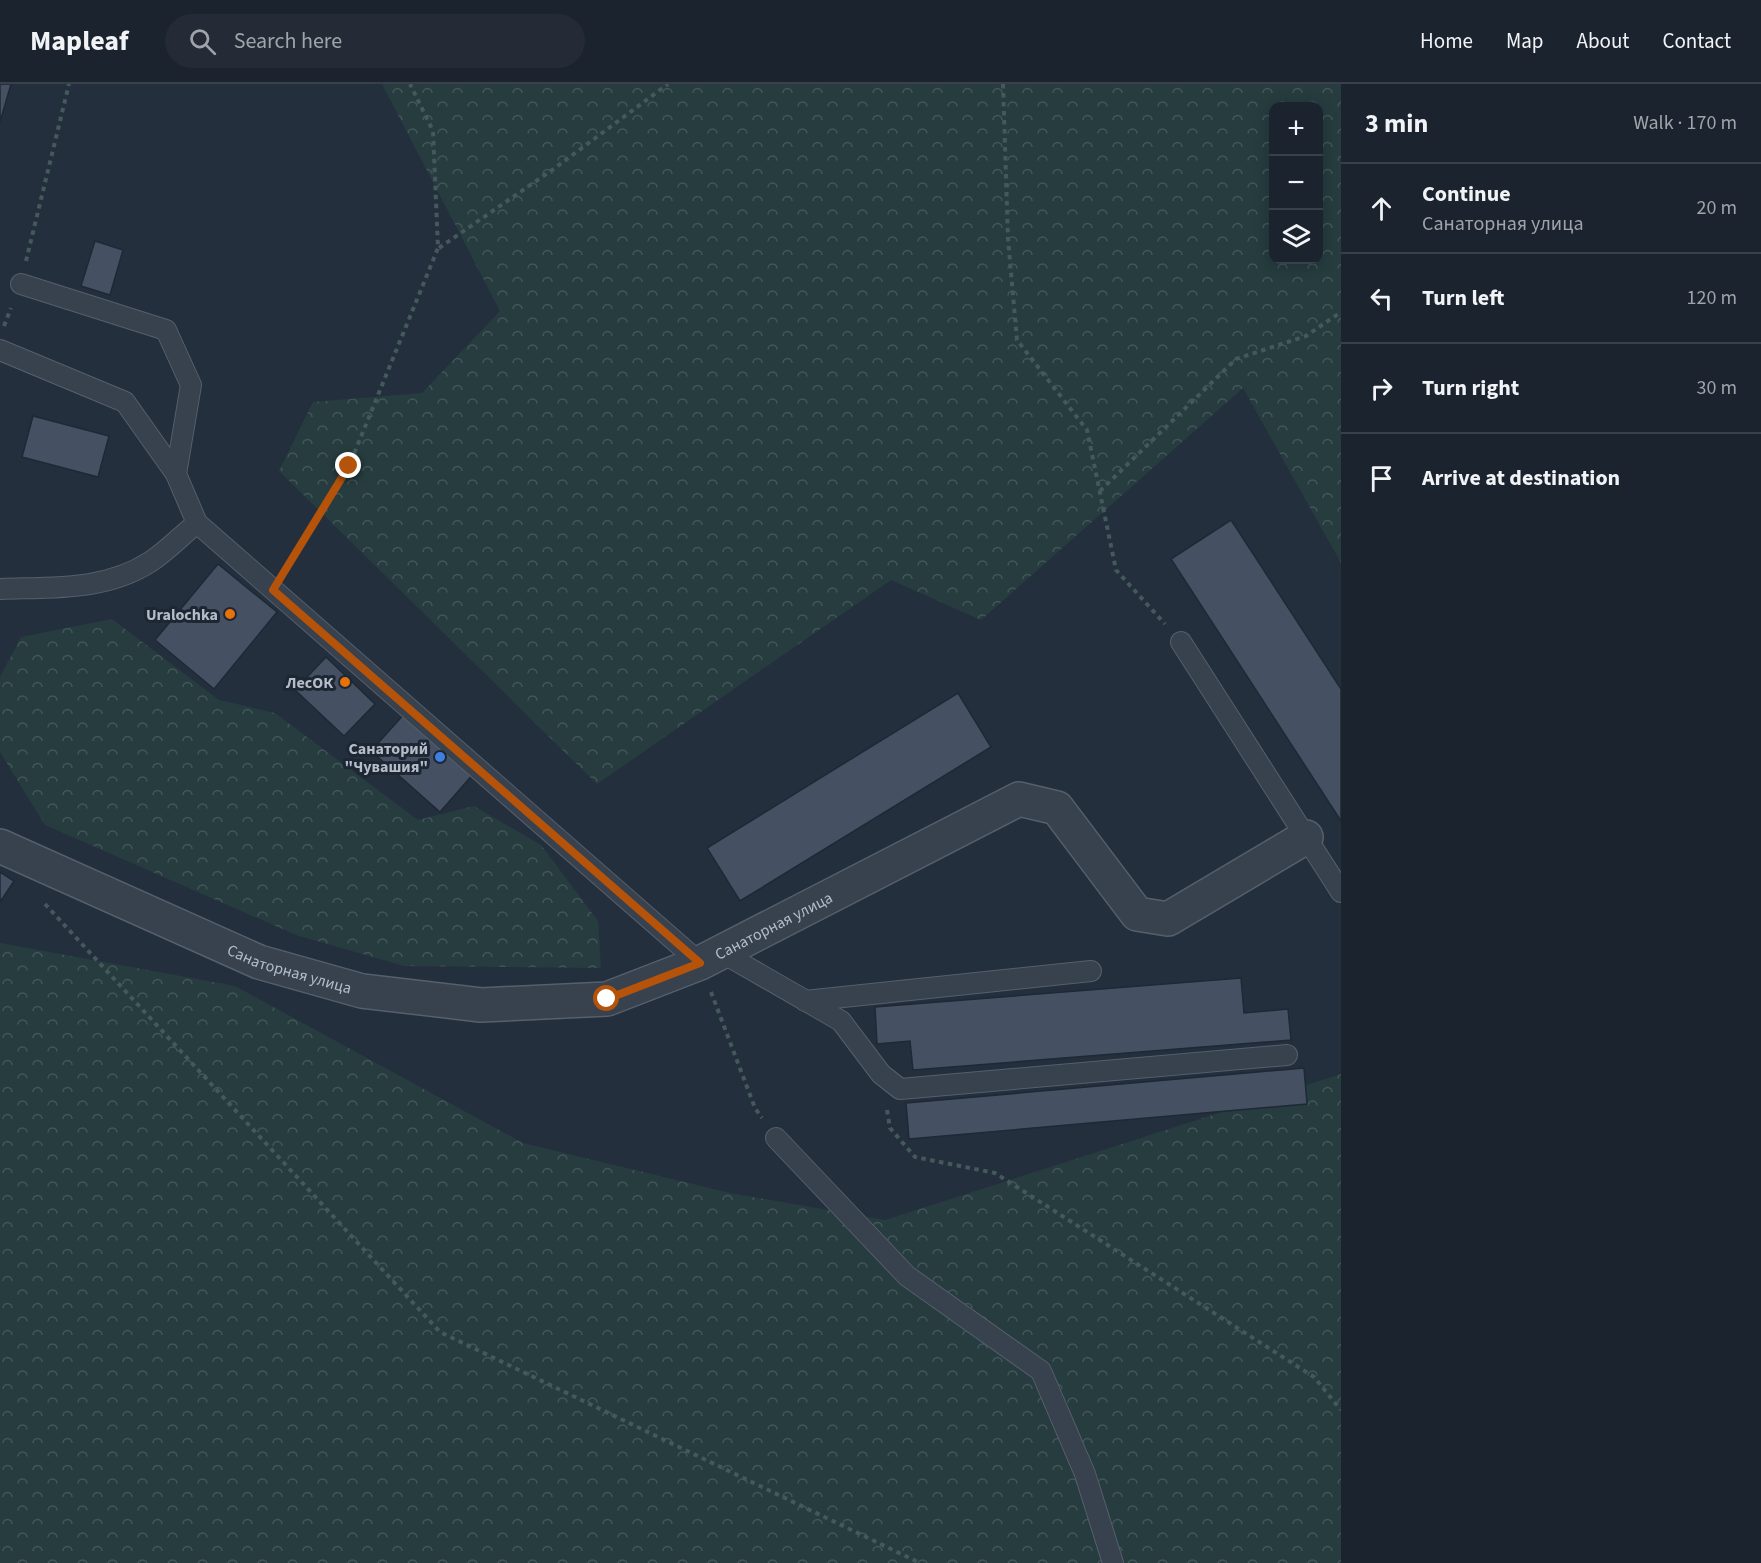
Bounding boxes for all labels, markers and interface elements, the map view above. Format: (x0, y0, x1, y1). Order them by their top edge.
search box (165, 14, 585, 68)
text: Mapleaf (30, 21, 129, 61)
icon: search (186, 25, 219, 58)
text: Search here (234, 25, 342, 57)
text: Home (1420, 26, 1473, 56)
text: Map (1506, 26, 1544, 56)
text: About (1577, 26, 1629, 56)
text: Contact (1662, 26, 1731, 56)
map controls (1269, 102, 1323, 264)
button: + (1269, 102, 1323, 156)
text: 3 min (1365, 105, 1428, 142)
text: Walk · 170 m (1633, 109, 1737, 137)
button: − (1269, 156, 1323, 210)
text: Continue (1422, 178, 1511, 210)
icon: ahead (1365, 192, 1398, 225)
text: 20 m (1697, 194, 1737, 222)
button: layers (1269, 210, 1323, 264)
text: Санаторная улица (1422, 210, 1583, 238)
icon: left (1365, 282, 1398, 315)
text: Turn left (1422, 282, 1504, 314)
text: 120 m (1687, 284, 1737, 312)
icon: right (1365, 372, 1398, 405)
text: Turn right (1422, 372, 1519, 404)
text: 30 m (1697, 374, 1737, 402)
route end (335, 452, 361, 478)
icon: arrive (1365, 462, 1398, 495)
text: Arrive at destination (1422, 462, 1620, 494)
place label: Uralochka (146, 604, 218, 626)
marker: Uralochka (223, 607, 237, 621)
place label: ЛесОК (285, 672, 333, 694)
marker: ЛесОК (338, 675, 352, 689)
place label: Санаторий "Чувашия" (345, 738, 428, 778)
marker: Санаторий "Чувашия" (433, 750, 447, 764)
street label: Санаторная улица (711, 887, 836, 966)
street label: Санаторная улица (224, 939, 354, 1000)
route start (593, 985, 619, 1011)

